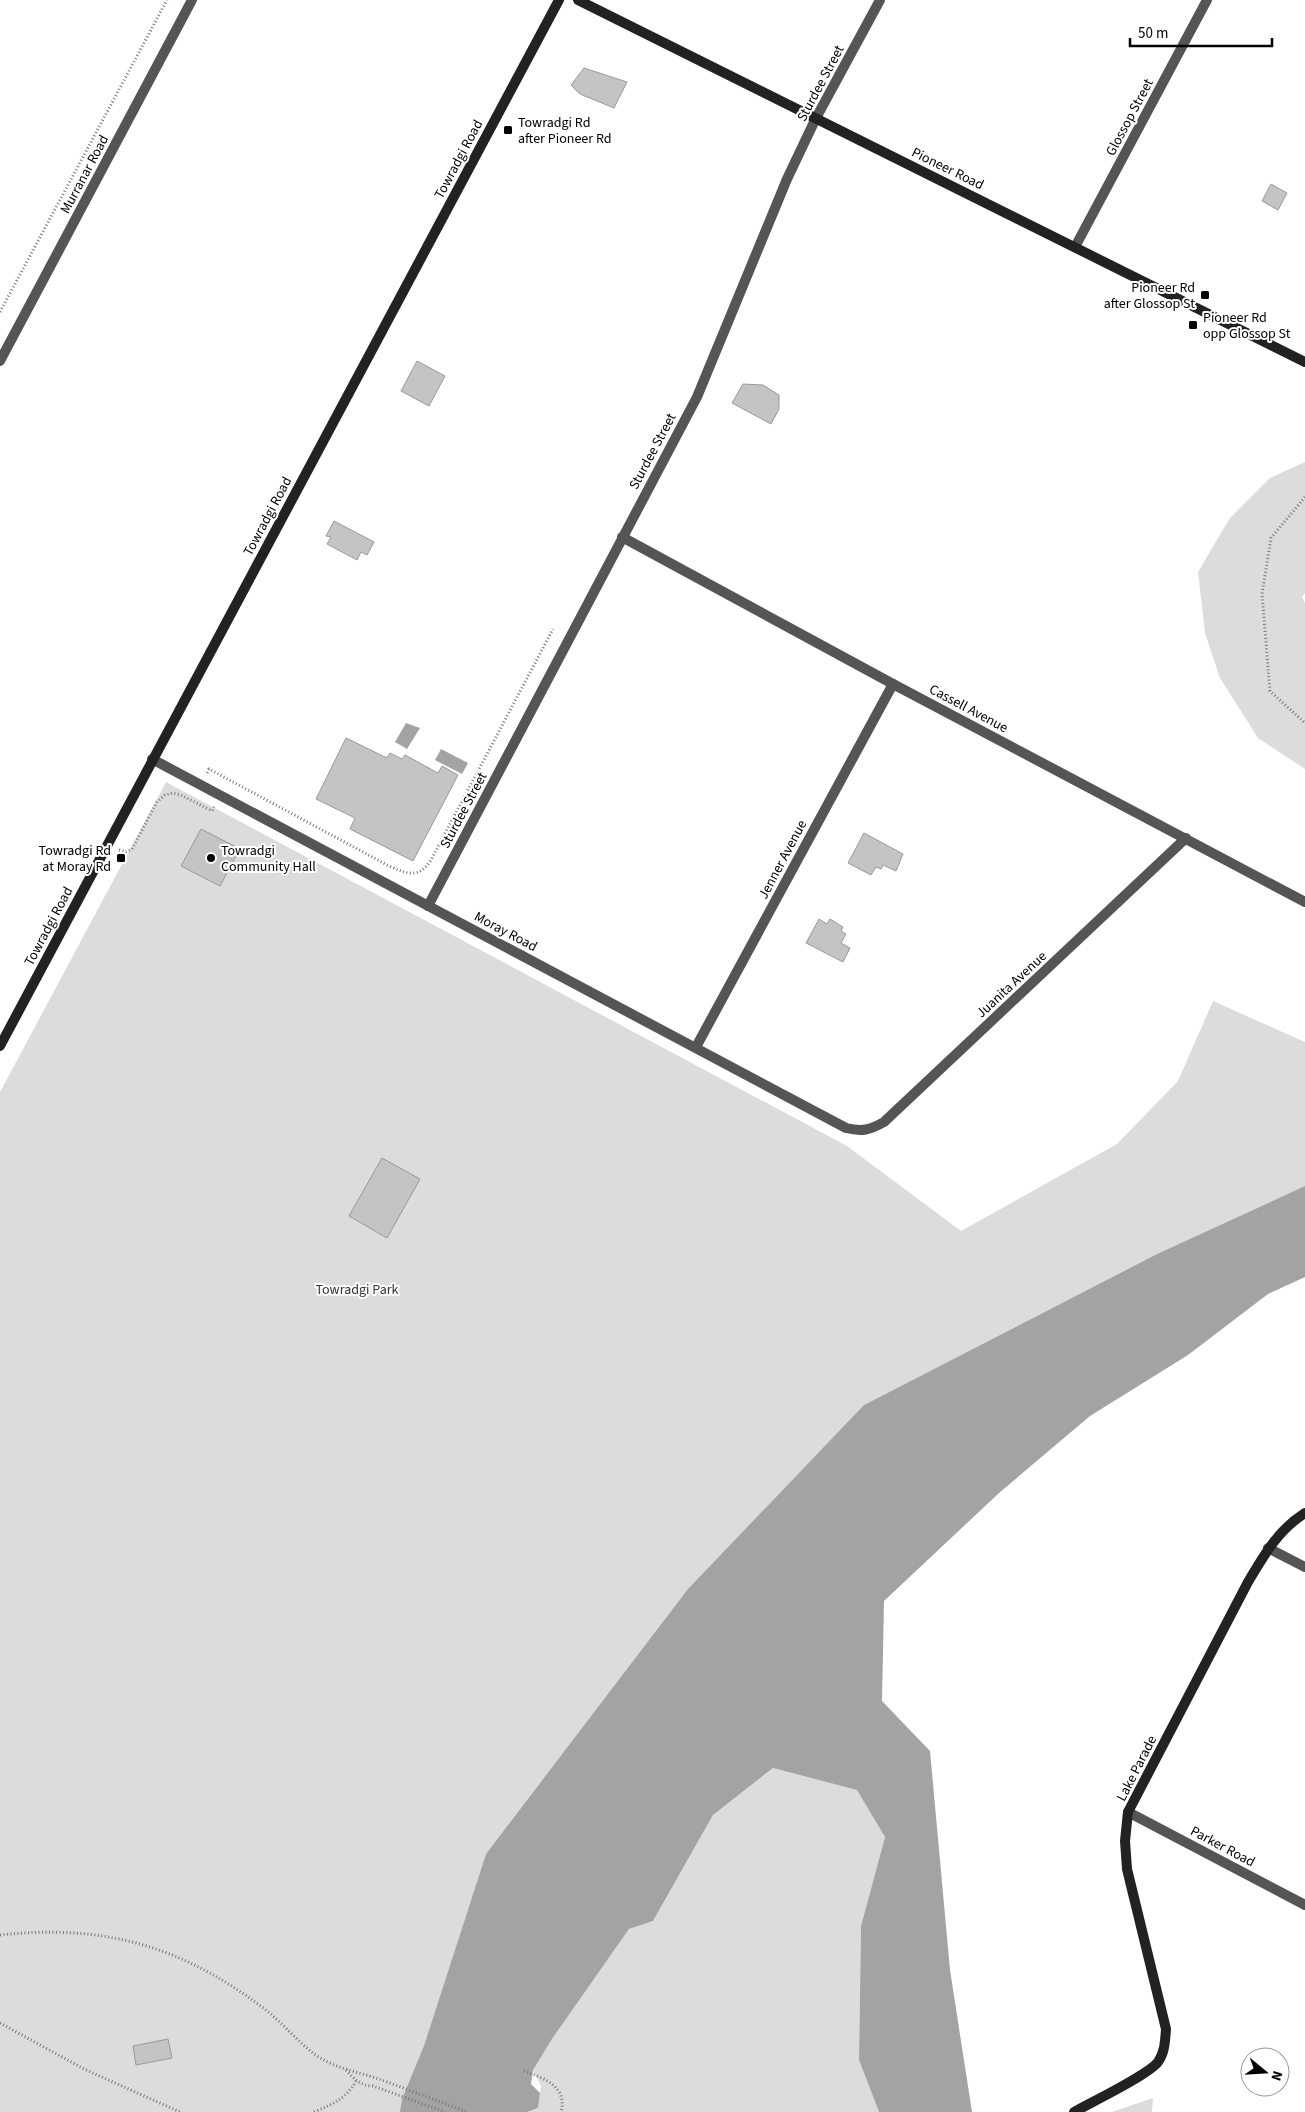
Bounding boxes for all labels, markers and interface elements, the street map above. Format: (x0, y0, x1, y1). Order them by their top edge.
scale bar (1130, 15, 1272, 47)
text: 50 m (1138, 23, 1168, 44)
street label: Sturdee Street (792, 42, 849, 125)
street label: Glossop Street (1101, 75, 1159, 160)
place label: Towradgi Rd after Pioneer Rd (518, 113, 612, 149)
street label: Towradgi Road (430, 116, 488, 203)
marker: Towradgi Rd after Pioneer Rd (502, 124, 514, 136)
street label: Murranar Road (56, 132, 114, 217)
street label: Pioneer Road (908, 143, 987, 195)
place label: Pioneer Rd after Glossop St (1104, 278, 1195, 314)
marker: Pioneer Rd after Glossop St (1199, 289, 1211, 301)
place label: Pioneer Rd opp Glossop St (1203, 308, 1291, 344)
marker: Pioneer Rd opp Glossop St (1187, 319, 1199, 331)
street label: Sturdee Street (624, 410, 681, 493)
street label: Towradgi Road (239, 473, 297, 560)
street label: Cassell Avenue (926, 680, 1012, 738)
street label: Sturdee Street (435, 769, 492, 852)
street label: Jenner Avenue (754, 816, 812, 902)
place label: Towradgi Rd at Moray Rd (39, 841, 111, 877)
place label: Towradgi Community Hall (221, 841, 316, 877)
marker: Towradgi Rd at Moray Rd (115, 852, 127, 864)
marker: Towradgi Community Hall (205, 852, 217, 864)
street label: Towradgi Road (20, 883, 78, 970)
street label: Moray Road (470, 907, 541, 957)
street label: Juanita Avenue (972, 947, 1051, 1023)
park label: Towradgi Park (315, 1280, 399, 1300)
street label: Lake Parade (1112, 1732, 1162, 1805)
street label: Parker Road (1187, 1821, 1258, 1872)
north arrow (1240, 2047, 1290, 2097)
text: N (1265, 2068, 1287, 2083)

